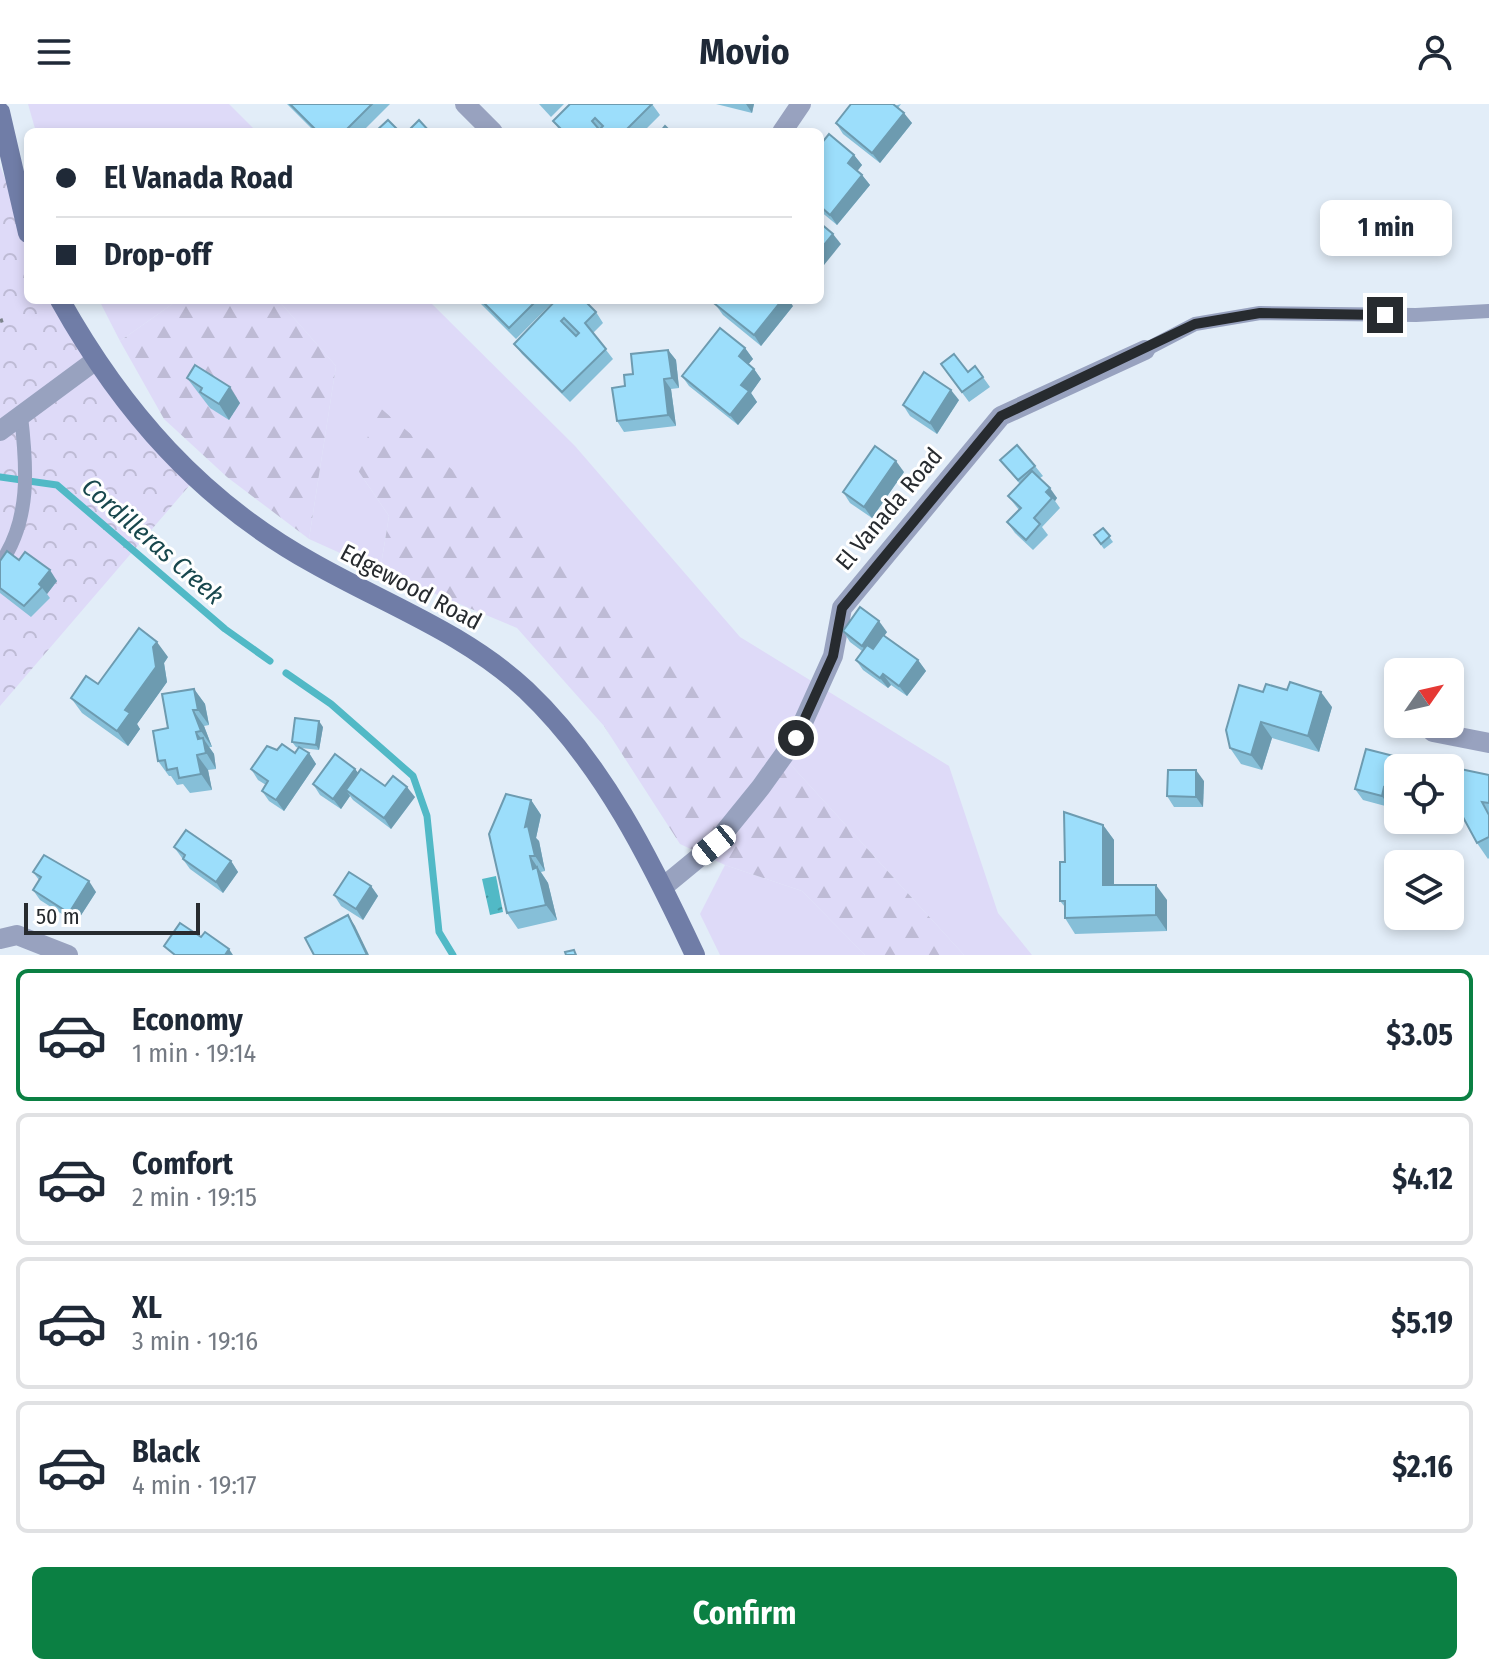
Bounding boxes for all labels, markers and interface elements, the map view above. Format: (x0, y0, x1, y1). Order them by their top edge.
icon: menu (32, 30, 76, 74)
text: Movio (699, 30, 790, 74)
icon: person (1413, 30, 1457, 74)
text: El Vanada Road (104, 160, 293, 196)
callout: 1 min (1319, 199, 1451, 255)
text: 1 min (1358, 212, 1414, 243)
text: Drop-off (104, 237, 211, 273)
route end (1367, 297, 1403, 333)
street label: El Vanada Road (830, 442, 948, 576)
water label: Cordilleras Creek (75, 471, 230, 612)
street label: Edgewood Road (336, 538, 486, 636)
north arrow (1384, 658, 1464, 738)
map controls (1384, 658, 1464, 930)
route start (778, 720, 814, 756)
button: locate (1384, 754, 1464, 834)
car (688, 821, 740, 869)
button: layers (1384, 850, 1464, 930)
scale bar (24, 899, 200, 935)
text: 50 m (36, 903, 80, 930)
icon: car (36, 999, 108, 1071)
text: Economy (132, 1002, 243, 1038)
text: $3.05 (1386, 1017, 1453, 1053)
text: 1 min · 19:14 (132, 1038, 256, 1069)
icon: car (36, 1143, 108, 1215)
text: Comfort (132, 1146, 233, 1182)
text: $4.12 (1392, 1161, 1453, 1197)
text: 2 min · 19:15 (132, 1182, 257, 1213)
icon: car (36, 1287, 108, 1359)
text: XL (132, 1290, 162, 1326)
text: $5.19 (1391, 1305, 1453, 1341)
text: 3 min · 19:16 (132, 1326, 258, 1357)
icon: car (36, 1431, 108, 1503)
text: Black (132, 1434, 200, 1470)
text: $2.16 (1392, 1449, 1453, 1485)
text: 4 min · 19:17 (132, 1470, 257, 1501)
button: Confirm (32, 1567, 1457, 1659)

